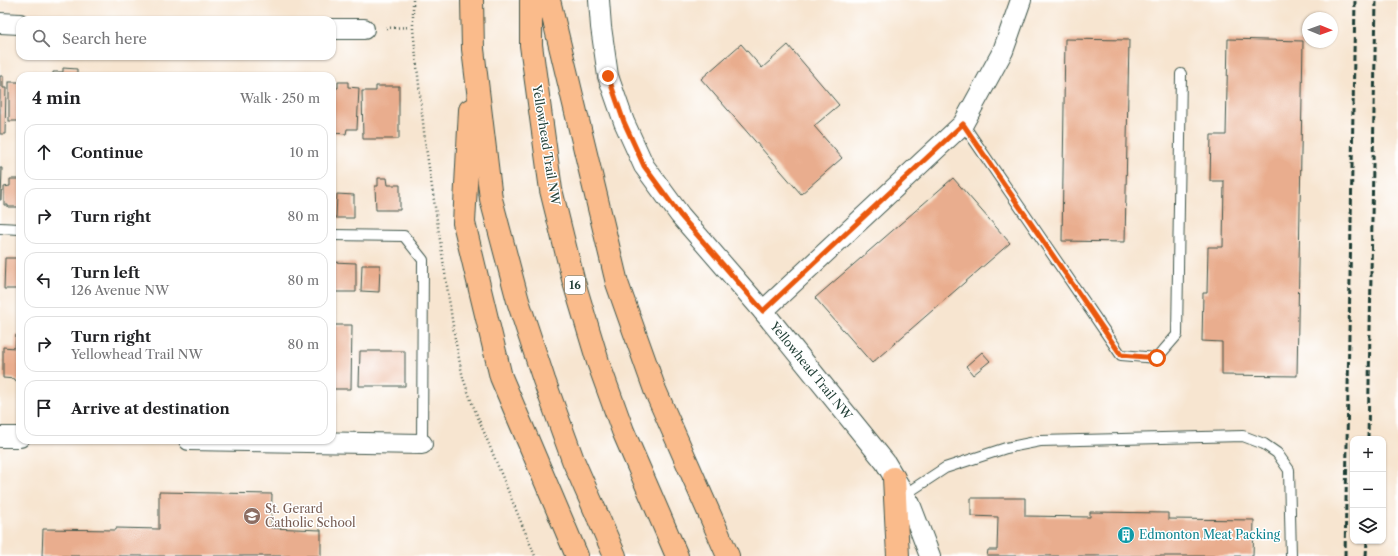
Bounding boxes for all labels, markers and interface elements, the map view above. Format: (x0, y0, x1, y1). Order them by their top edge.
north arrow (1302, 12, 1338, 48)
search box (16, 16, 336, 60)
icon: search (30, 27, 52, 49)
text: Search here (62, 29, 147, 48)
route end (599, 67, 617, 85)
street label: Yellowhead Trail NW (529, 83, 564, 207)
text: 4 min (32, 88, 81, 108)
text: Walk · 250 m (240, 90, 320, 106)
icon: ahead (33, 141, 55, 163)
text: Continue (71, 143, 143, 162)
text: 10 m (290, 144, 319, 160)
icon: right (33, 205, 55, 227)
text: Turn right (71, 207, 151, 226)
text: 80 m (287, 208, 319, 224)
text: Turn left (71, 263, 140, 282)
icon: left (33, 269, 55, 291)
text: 80 m (287, 272, 319, 288)
road number: 16 (565, 276, 585, 294)
text: 126 Avenue NW (71, 282, 169, 298)
street label: Yellowhead Trail NW (767, 318, 856, 423)
text: Turn right (71, 327, 151, 346)
icon: right (33, 333, 55, 355)
text: 80 m (287, 336, 319, 352)
text: Yellowhead Trail NW (71, 346, 203, 362)
route start (1148, 349, 1166, 367)
icon: arrive (33, 397, 55, 419)
text: Arrive at destination (71, 399, 230, 418)
map controls (1350, 436, 1386, 544)
button: + (1350, 436, 1386, 472)
button: − (1350, 472, 1386, 508)
place label: St. Gerard Catholic School (265, 501, 356, 530)
school or university icon: St. Gerard Catholic School (242, 506, 262, 526)
button: layers (1350, 508, 1386, 544)
building icon: Edmonton Meat Packing (1116, 525, 1136, 545)
place label: Edmonton Meat Packing (1139, 527, 1281, 542)

